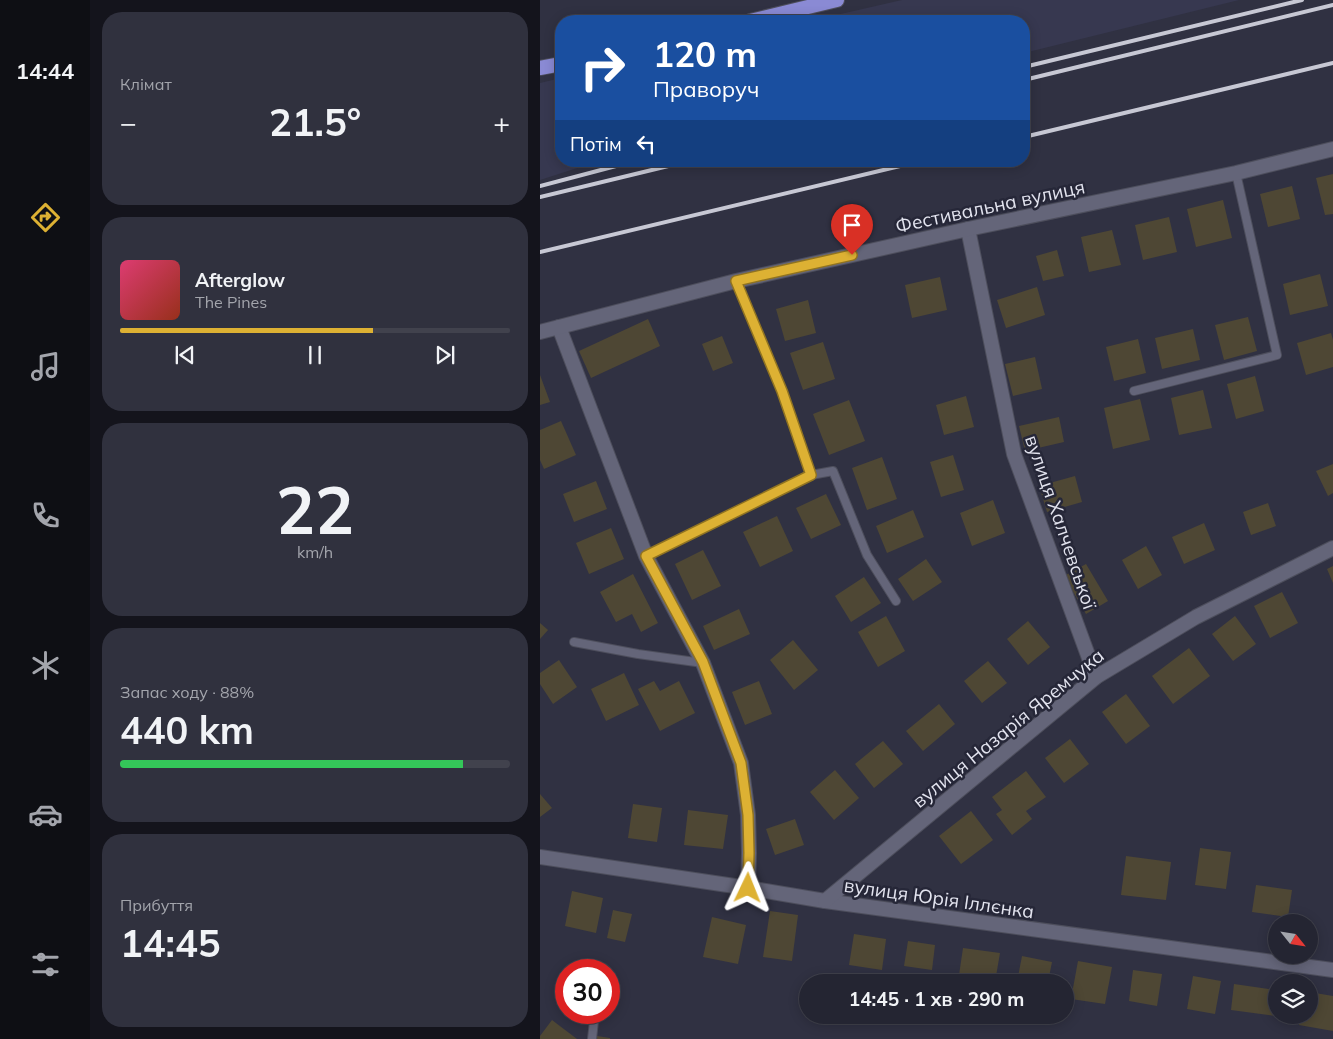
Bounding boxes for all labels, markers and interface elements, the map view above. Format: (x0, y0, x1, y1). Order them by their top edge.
text: 120 m (653, 32, 757, 76)
icon: right (570, 35, 635, 100)
text: 14:44 (16, 57, 74, 85)
text: Клімат (120, 74, 172, 94)
text: Праворуч (653, 75, 759, 103)
text: 21.5° (269, 98, 361, 146)
text: − (120, 105, 137, 140)
text: + (493, 105, 510, 140)
icon: left (632, 130, 660, 158)
text: Потім (570, 132, 622, 156)
street label: Фестивальна вулиця (893, 174, 1087, 238)
icon: directions (28, 200, 63, 235)
pin (831, 204, 873, 255)
icon: arrive (838, 211, 866, 239)
text: Afterglow (195, 268, 285, 292)
text: The Pines (195, 292, 267, 312)
icon: previous (171, 341, 199, 369)
icon: pause (301, 341, 329, 369)
icon: next (431, 341, 459, 369)
icon: music (28, 349, 63, 384)
street label: вулиця Халчевської (1020, 432, 1102, 613)
text: 22 (276, 469, 354, 550)
icon: phone (28, 498, 63, 533)
text: km/h (297, 542, 333, 562)
street label: вулиця Назарія Яремчука (907, 643, 1109, 813)
icon: climate (28, 648, 63, 683)
text: Запас ходу · 88% (120, 682, 254, 702)
text: 440 km (120, 706, 254, 754)
icon: car (28, 797, 63, 832)
position arrow (721, 861, 773, 913)
street label: вулиця Юрія Іллєнка (842, 873, 1036, 923)
text: Прибуття (120, 895, 193, 915)
north arrow (1268, 914, 1318, 964)
map controls (1268, 914, 1318, 1024)
text: 14:45 (120, 919, 221, 967)
icon: filters (28, 947, 63, 982)
speed limit sign: 30 (555, 959, 620, 1024)
button: layers (1268, 974, 1318, 1024)
text: 14:45 · 1 хв · 290 m (849, 987, 1024, 1011)

